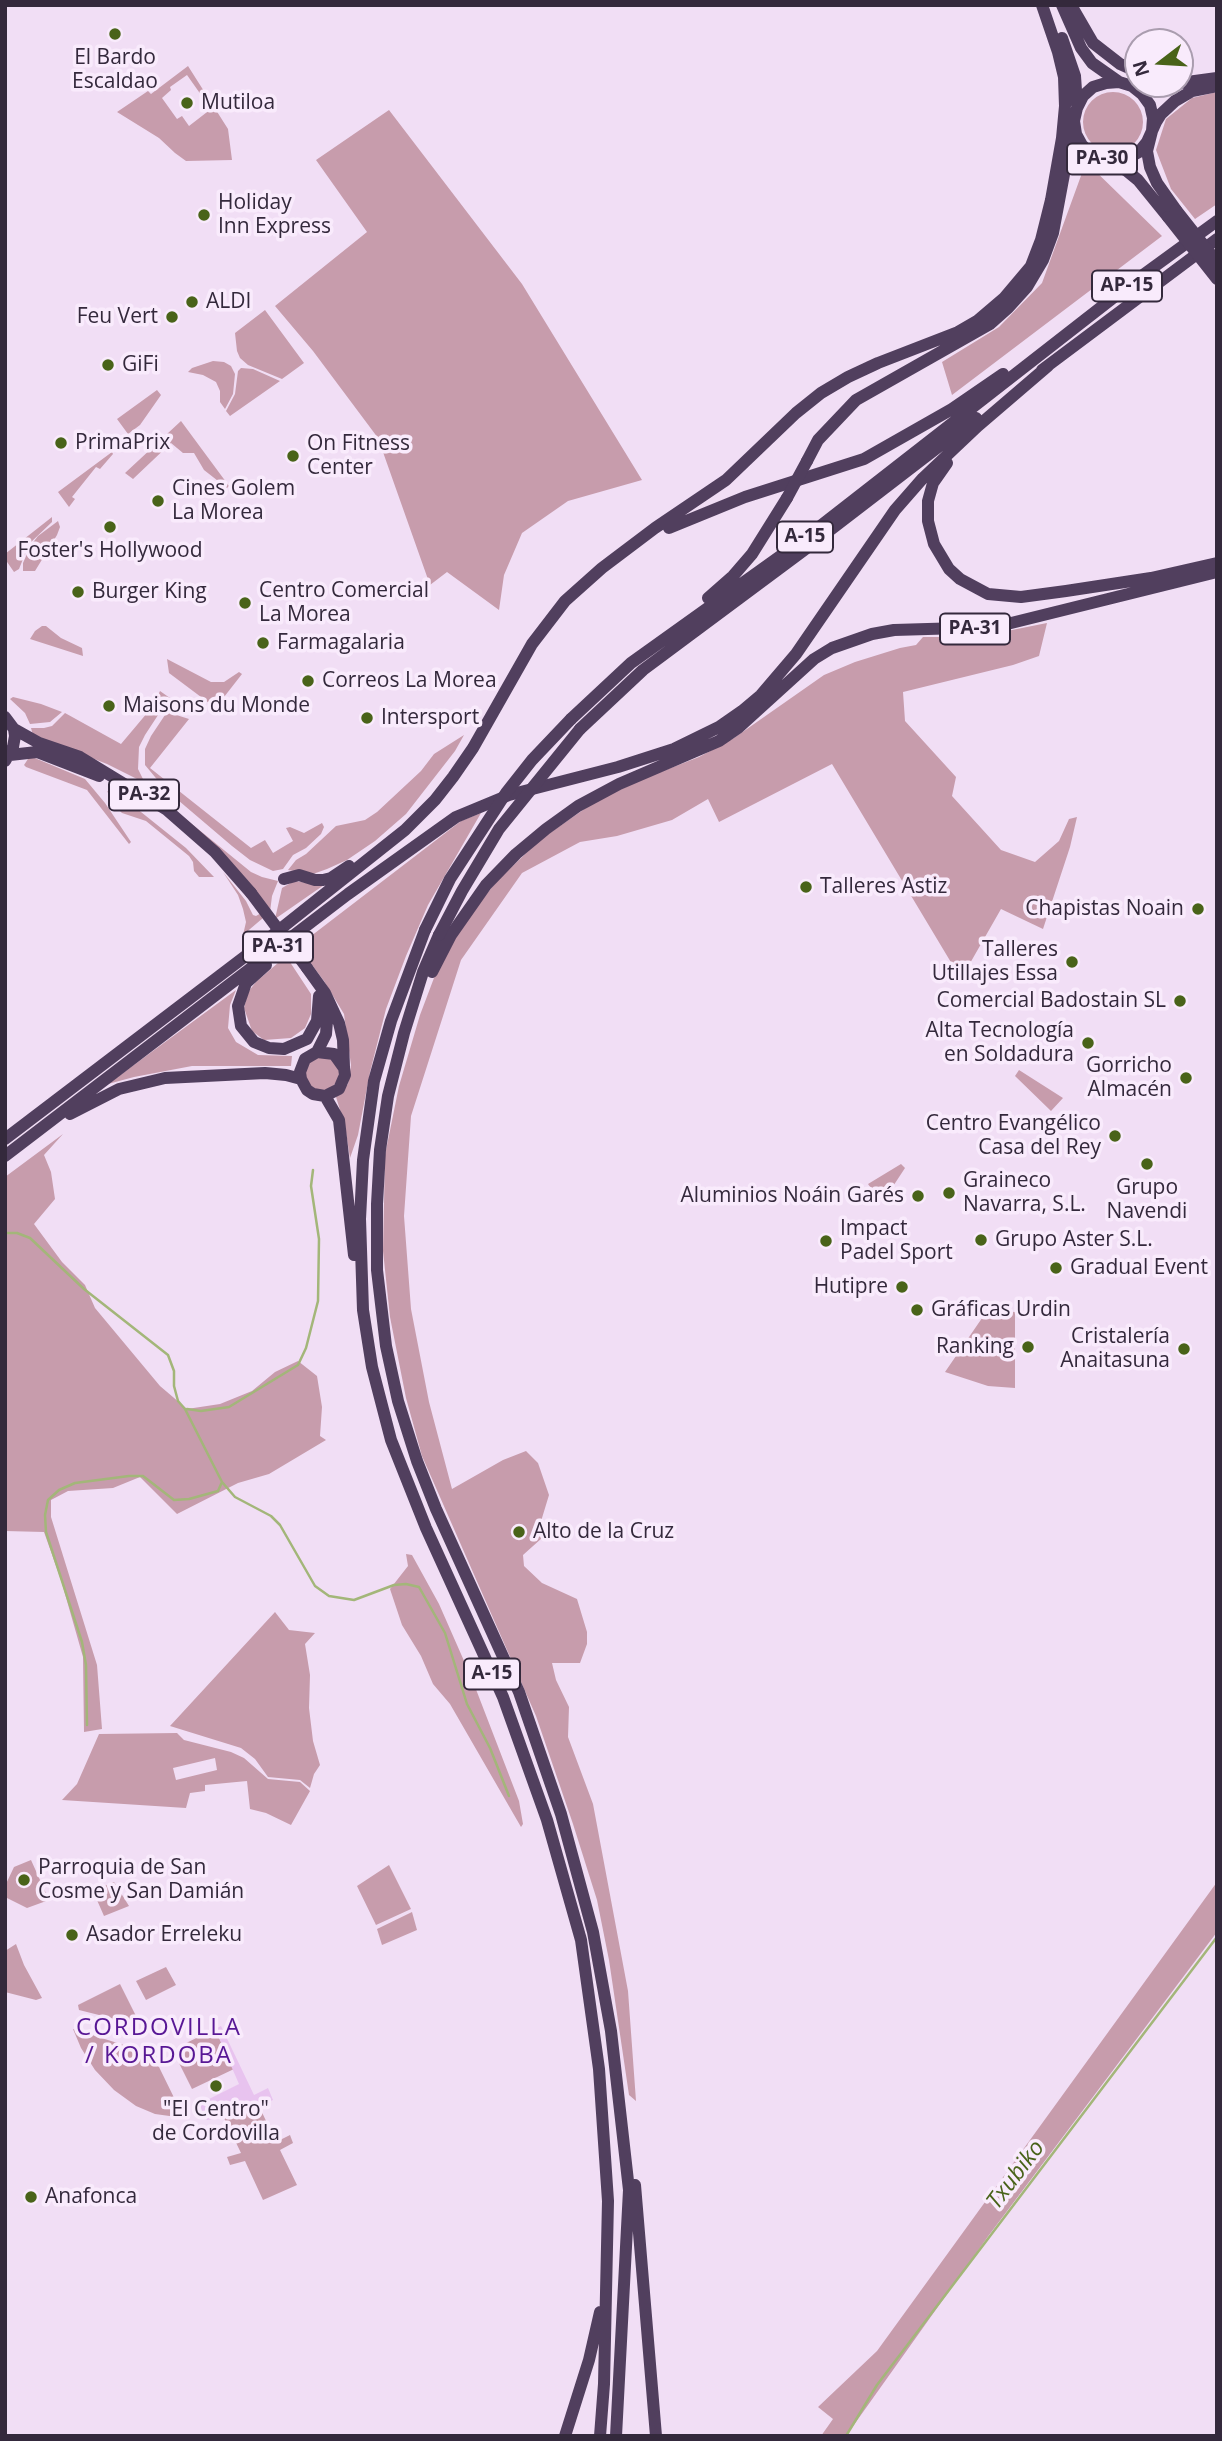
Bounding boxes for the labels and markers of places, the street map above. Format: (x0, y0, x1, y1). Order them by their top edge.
marker: El Bardo Escaldao (107, 26, 123, 42)
place label: El Bardo Escaldao (72, 45, 158, 95)
place label: Mutiloa (201, 90, 275, 116)
marker: Mutiloa (179, 95, 195, 111)
place label: Holiday Inn Express (218, 190, 331, 240)
marker: Holiday Inn Express (196, 207, 212, 223)
place label: ALDI (206, 289, 251, 315)
marker: ALDI (184, 294, 200, 310)
place label: Feu Vert (77, 304, 158, 330)
marker: Feu Vert (164, 309, 180, 325)
place label: GiFi (122, 352, 159, 378)
marker: GiFi (100, 357, 116, 373)
place label: PrimaPrix (75, 430, 170, 456)
place label: On Fitness Center (307, 431, 410, 481)
marker: PrimaPrix (53, 435, 69, 451)
marker: On Fitness Center (285, 448, 301, 464)
place label: Cines Golem La Morea (172, 476, 295, 526)
marker: Cines Golem La Morea (150, 493, 166, 509)
marker: Foster's Hollywood (102, 519, 118, 535)
place label: Foster's Hollywood (17, 538, 203, 564)
place label: Centro Comercial La Morea (259, 578, 429, 628)
place label: Burger King (92, 579, 207, 605)
marker: Burger King (70, 584, 86, 600)
marker: Centro Comercial La Morea (237, 595, 253, 611)
place label: Farmagalaria (277, 630, 405, 656)
marker: Farmagalaria (255, 635, 271, 651)
place label: Correos La Morea (322, 668, 497, 694)
marker: Correos La Morea (300, 673, 316, 689)
place label: Maisons du Monde (123, 693, 310, 719)
marker: Maisons du Monde (101, 698, 117, 714)
place label: Intersport (381, 705, 479, 731)
marker: Intersport (359, 710, 375, 726)
place label: Talleres Astiz (820, 874, 947, 900)
marker: Talleres Astiz (798, 879, 814, 895)
place label: Chapistas Noain (1025, 896, 1184, 922)
marker: Chapistas Noain (1190, 901, 1206, 917)
place label: Talleres Utillajes Essa (932, 937, 1058, 987)
marker: Talleres Utillajes Essa (1064, 954, 1080, 970)
place label: Comercial Badostain SL (937, 988, 1166, 1014)
marker: Comercial Badostain SL (1172, 993, 1188, 1009)
place label: Alta Tecnología en Soldadura (926, 1018, 1074, 1068)
marker: Alta Tecnología en Soldadura (1080, 1035, 1096, 1051)
place label: Gorricho Almacén (1086, 1053, 1172, 1103)
marker: Gorricho Almacén (1178, 1070, 1194, 1086)
place label: Centro Evangélico Casa del Rey (926, 1111, 1101, 1161)
marker: Centro Evangélico Casa del Rey (1107, 1128, 1123, 1144)
marker: Grupo Navendi (1139, 1156, 1155, 1172)
place label: Graineco Navarra, S.L. (963, 1168, 1086, 1218)
place label: Grupo Navendi (1107, 1175, 1187, 1225)
place label: Aluminios Noáin Garés (680, 1183, 904, 1209)
marker: Graineco Navarra, S.L. (941, 1185, 957, 1201)
marker: Aluminios Noáin Garés (910, 1188, 926, 1204)
place label: Impact Padel Sport (840, 1216, 953, 1266)
place label: Grupo Aster S.L. (995, 1227, 1153, 1253)
marker: Grupo Aster S.L. (973, 1232, 989, 1248)
marker: Impact Padel Sport (818, 1233, 834, 1249)
place label: Gradual Event (1070, 1255, 1208, 1281)
marker: Gradual Event (1048, 1260, 1064, 1276)
place label: Hutipre (814, 1274, 888, 1300)
marker: Hutipre (894, 1279, 910, 1295)
place label: Gráficas Urdin (931, 1297, 1071, 1323)
marker: Gráficas Urdin (909, 1302, 925, 1318)
place label: Cristalería Anaitasuna (1060, 1324, 1170, 1374)
place label: Ranking (936, 1334, 1014, 1360)
marker: Ranking (1020, 1339, 1036, 1355)
marker: Cristalería Anaitasuna (1176, 1341, 1192, 1357)
place label: Alto de la Cruz (533, 1519, 674, 1545)
marker: Alto de la Cruz (511, 1524, 527, 1540)
place label: Parroquia de San Cosme y San Damián (38, 1855, 244, 1905)
marker: Parroquia de San Cosme y San Damián (16, 1872, 32, 1888)
place label: Asador Erreleku (86, 1922, 242, 1948)
marker: Asador Erreleku (64, 1927, 80, 1943)
marker: "El Centro" de Cordovilla (208, 2078, 224, 2094)
place label: "El Centro" de Cordovilla (152, 2097, 280, 2147)
place label: Anafonca (45, 2184, 137, 2210)
marker: Anafonca (23, 2189, 39, 2205)

